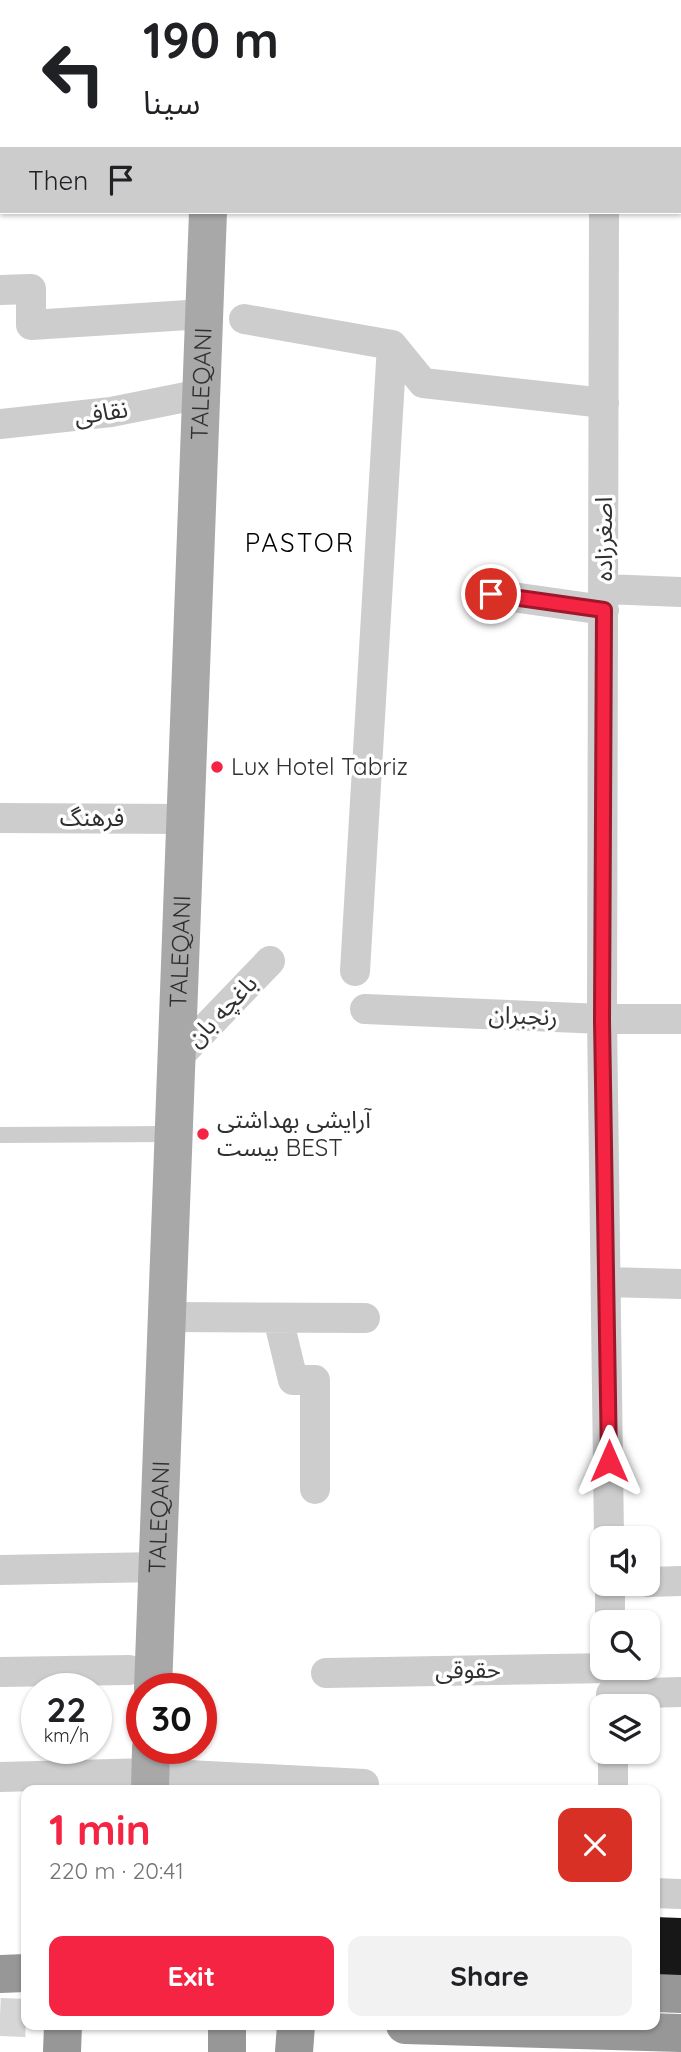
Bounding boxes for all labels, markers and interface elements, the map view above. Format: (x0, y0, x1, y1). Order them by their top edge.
text: 190 m (143, 9, 279, 70)
icon: left (28, 28, 119, 119)
text: سینا (143, 82, 200, 122)
icon: arrive (102, 161, 140, 199)
text: Then (28, 164, 88, 197)
street label: TALEQANI (184, 327, 218, 441)
street label: نقافی (72, 393, 130, 431)
street label: اصغرزاده (588, 497, 618, 581)
district label: PASTOR (245, 526, 355, 559)
pin (461, 564, 521, 624)
icon: arrive (472, 575, 510, 613)
place label: Lux Hotel Tabriz (231, 751, 408, 781)
marker: Lux Hotel Tabriz (209, 759, 225, 775)
street label: فرهنگ (60, 802, 124, 832)
street label: TALEQANI (162, 895, 197, 1008)
street label: باغچه بان (180, 968, 264, 1053)
street label: رنجبران (488, 999, 558, 1031)
place label: آرایشی بهداشتی بیست BEST (217, 1104, 372, 1162)
marker: آرایشی بهداشتی بیست BEST (195, 1126, 211, 1142)
position arrow (572, 1424, 646, 1498)
street label: TALEQANI (141, 1460, 175, 1574)
map controls (590, 1526, 660, 1764)
button: sound (590, 1526, 660, 1596)
button: search (590, 1610, 660, 1680)
street label: حقوقی (435, 1653, 501, 1685)
speed limit sign: 30 (126, 1673, 217, 1764)
text: 22 (47, 1687, 86, 1731)
button: layers (590, 1694, 660, 1764)
text: km/h (44, 1724, 89, 1747)
text: 1 min (49, 1803, 151, 1856)
button: close (558, 1808, 632, 1882)
text: 220 m · 20:41 (49, 1856, 184, 1885)
button: Exit (49, 1936, 334, 2016)
button: Share (348, 1936, 632, 2016)

